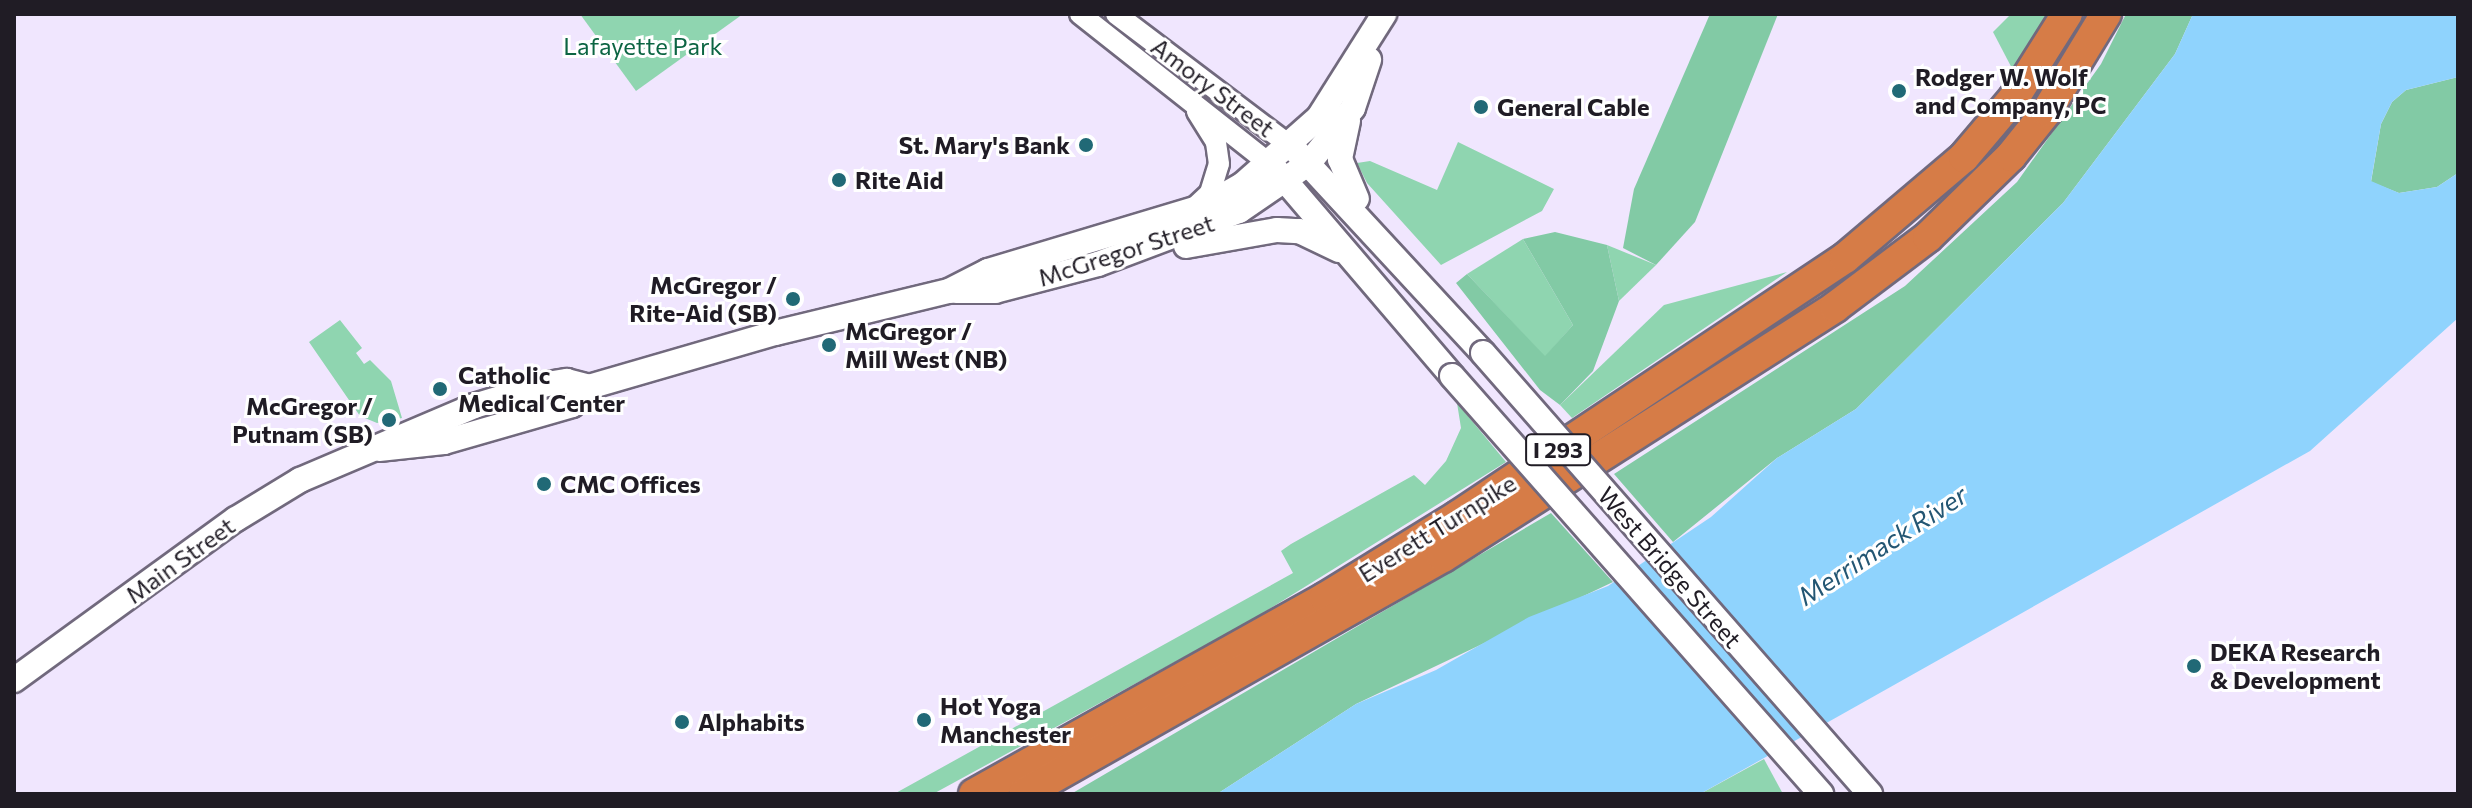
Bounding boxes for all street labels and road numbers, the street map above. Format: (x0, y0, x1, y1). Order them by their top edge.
street label: Amory Street (1146, 31, 1280, 143)
street label: McGregor Street (1034, 208, 1218, 292)
road number: I 293 (1524, 432, 1592, 468)
street label: Everett Turnpike (1353, 468, 1521, 588)
street label: West Bridge Street (1592, 481, 1748, 653)
street label: Main Street (120, 511, 240, 609)

